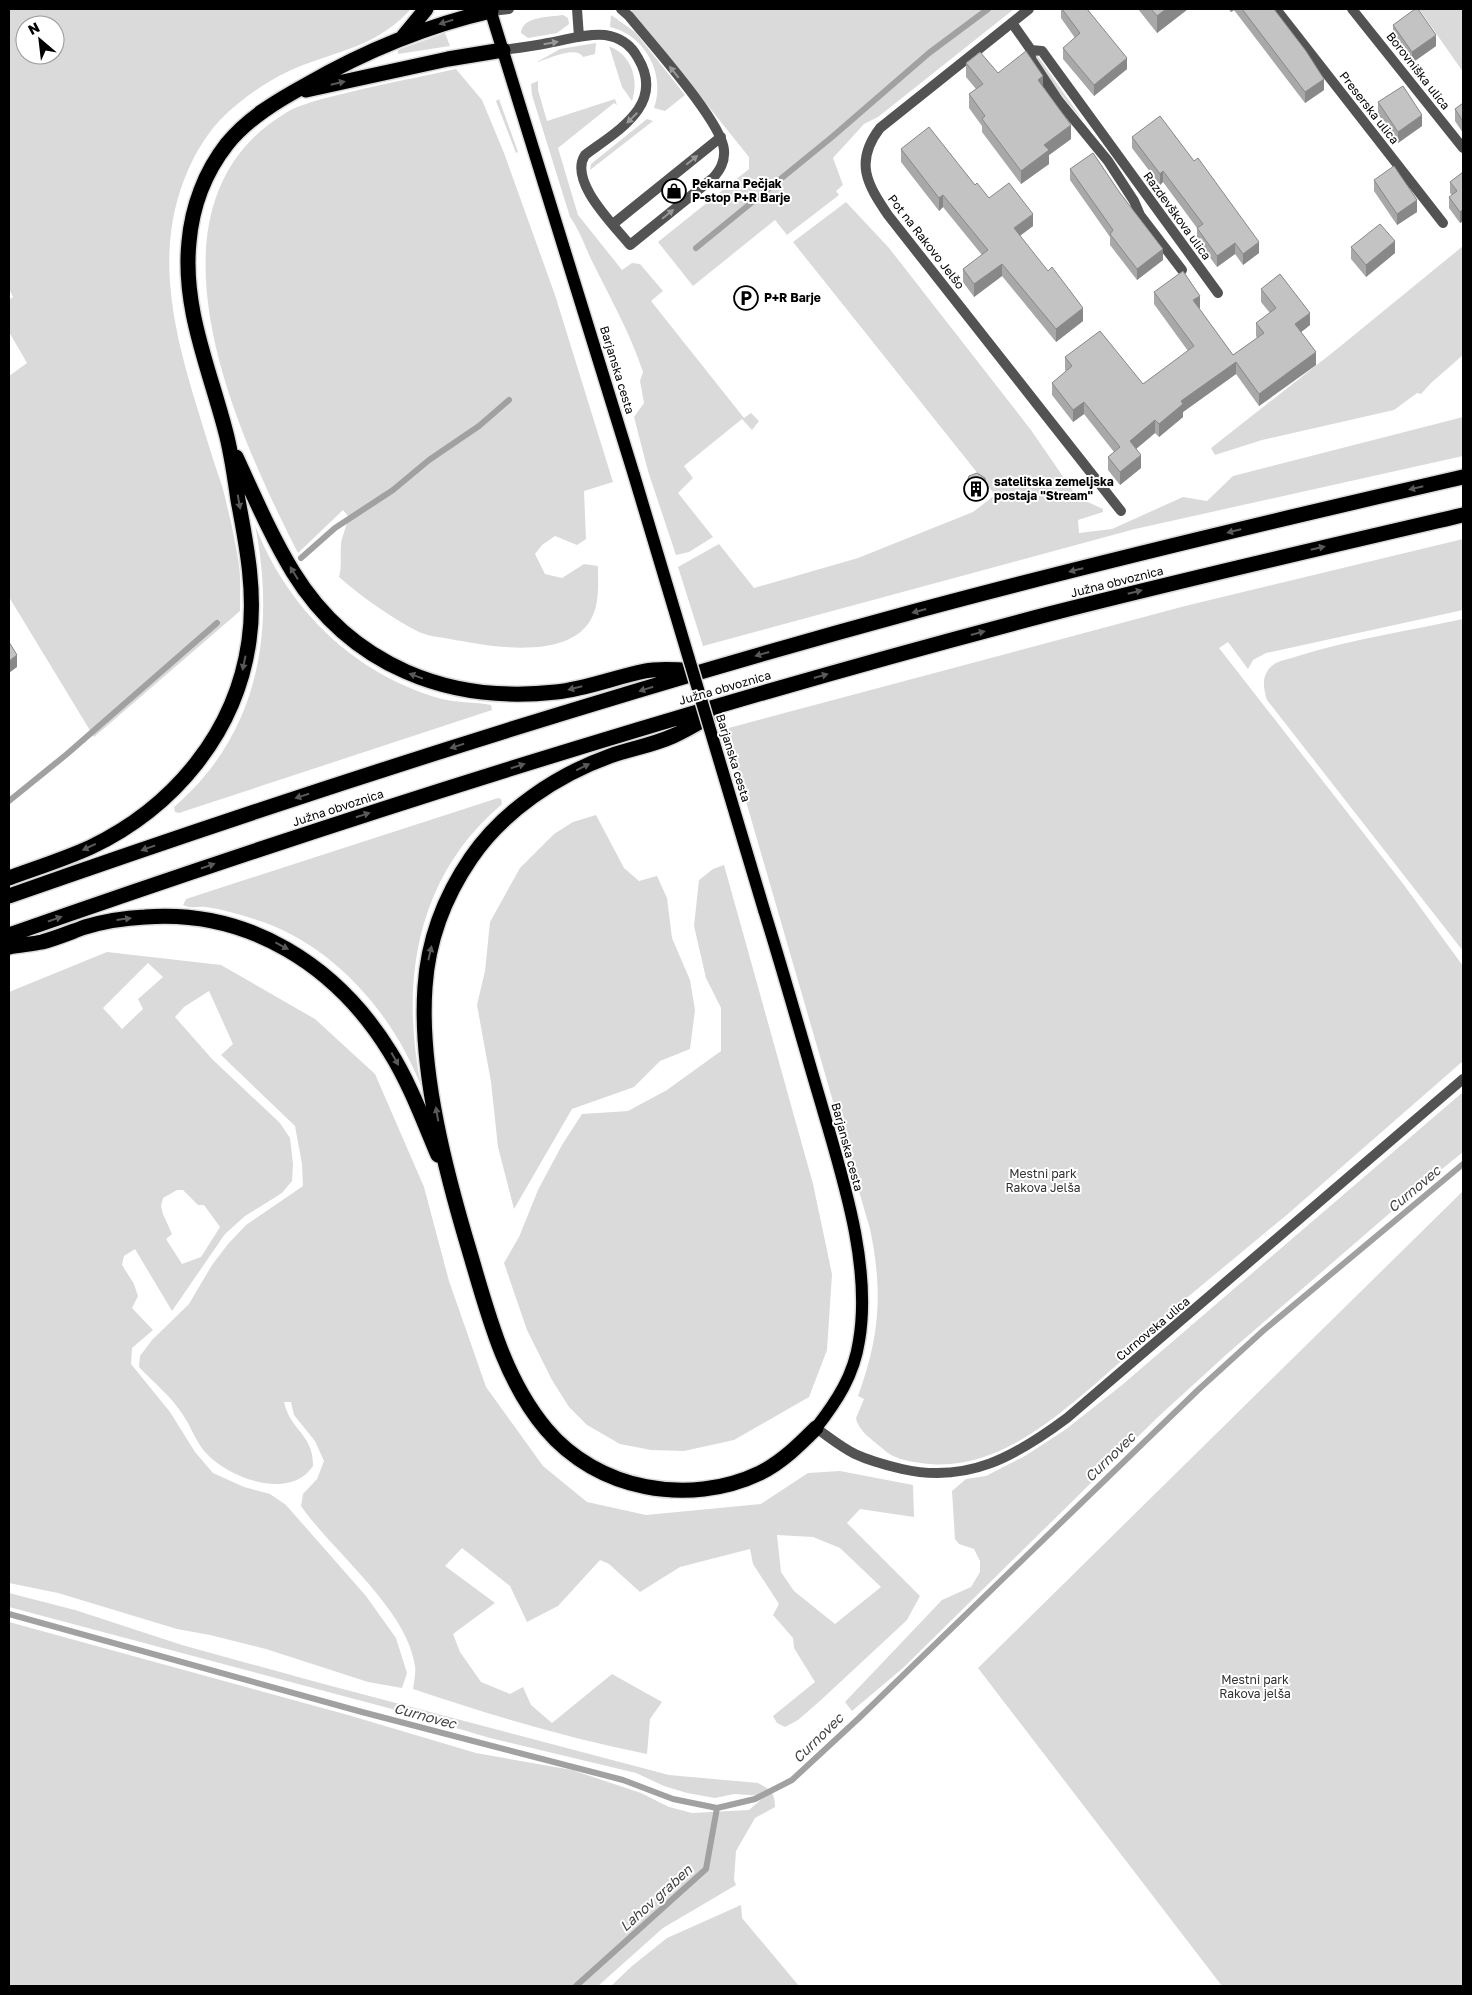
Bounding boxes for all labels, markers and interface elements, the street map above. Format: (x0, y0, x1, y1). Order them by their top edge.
north arrow (15, 15, 65, 65)
text: N (25, 18, 42, 38)
one-way arrow (439, 19, 454, 26)
street label: Borovniška ulica (1383, 29, 1453, 113)
one-way arrow (543, 38, 559, 46)
one-way arrow (669, 66, 680, 79)
street label: Preserska ulica (1336, 68, 1402, 147)
one-way arrow (330, 79, 345, 87)
one-way arrow (626, 112, 638, 124)
one-way arrow (685, 155, 698, 166)
street label: Razdevškova ulica (1140, 169, 1214, 263)
place label: Pekarna Pečjak P-stop P+R Barje (692, 176, 790, 205)
shop icon: Pekarna Pečjak P-stop P+R Barje (661, 178, 687, 204)
street label: Pot na Rakovo Jelšo (885, 191, 968, 292)
one-way arrow (662, 209, 675, 220)
parking icon: P+R Barje (733, 285, 759, 311)
place label: P+R Barje (764, 290, 821, 305)
street label: Barjanska cesta (597, 324, 638, 416)
place label: satelitska zemeljska postaja "Stream" (994, 474, 1114, 503)
building icon: satelitska zemeljska postaja "Stream" (963, 476, 989, 502)
one-way arrow (1408, 484, 1423, 492)
one-way arrow (235, 495, 243, 511)
one-way arrow (1226, 527, 1241, 535)
one-way arrow (1311, 544, 1326, 552)
street label: Južna obvoznica (1069, 563, 1165, 600)
one-way arrow (289, 566, 299, 579)
one-way arrow (1068, 566, 1083, 574)
one-way arrow (1128, 588, 1143, 596)
one-way arrow (911, 607, 926, 615)
one-way arrow (971, 629, 986, 637)
one-way arrow (755, 651, 770, 659)
one-way arrow (240, 656, 248, 671)
street label: Južna obvoznica (677, 667, 773, 708)
one-way arrow (408, 672, 423, 679)
one-way arrow (814, 672, 829, 680)
one-way arrow (567, 684, 582, 692)
one-way arrow (638, 685, 653, 693)
street label: Barjanska cesta (713, 712, 754, 804)
one-way arrow (449, 743, 464, 750)
one-way arrow (510, 762, 525, 769)
one-way arrow (576, 763, 590, 771)
street label: Južna obvoznica (290, 786, 385, 829)
one-way arrow (294, 792, 309, 800)
one-way arrow (355, 811, 370, 819)
one-way arrow (82, 844, 96, 852)
one-way arrow (140, 844, 155, 852)
one-way arrow (201, 862, 216, 870)
one-way arrow (47, 915, 62, 922)
one-way arrow (116, 915, 132, 923)
one-way arrow (275, 941, 288, 950)
one-way arrow (426, 946, 434, 961)
one-way arrow (390, 1053, 399, 1066)
street label: Barjanska cesta (828, 1101, 867, 1193)
one-way arrow (432, 1106, 440, 1122)
water label: Curnovec (1384, 1161, 1445, 1216)
park label: Mestni park Rakova Jelša (1005, 1166, 1081, 1195)
street label: Curnovska ulica (1113, 1293, 1193, 1364)
water label: Curnovec (1081, 1428, 1139, 1485)
park label: Mestni park Rakova jelša (1219, 1672, 1291, 1701)
water label: Curnovec (392, 1699, 459, 1732)
water label: Curnovec (789, 1709, 847, 1766)
water label: Lahov graben (616, 1860, 696, 1934)

